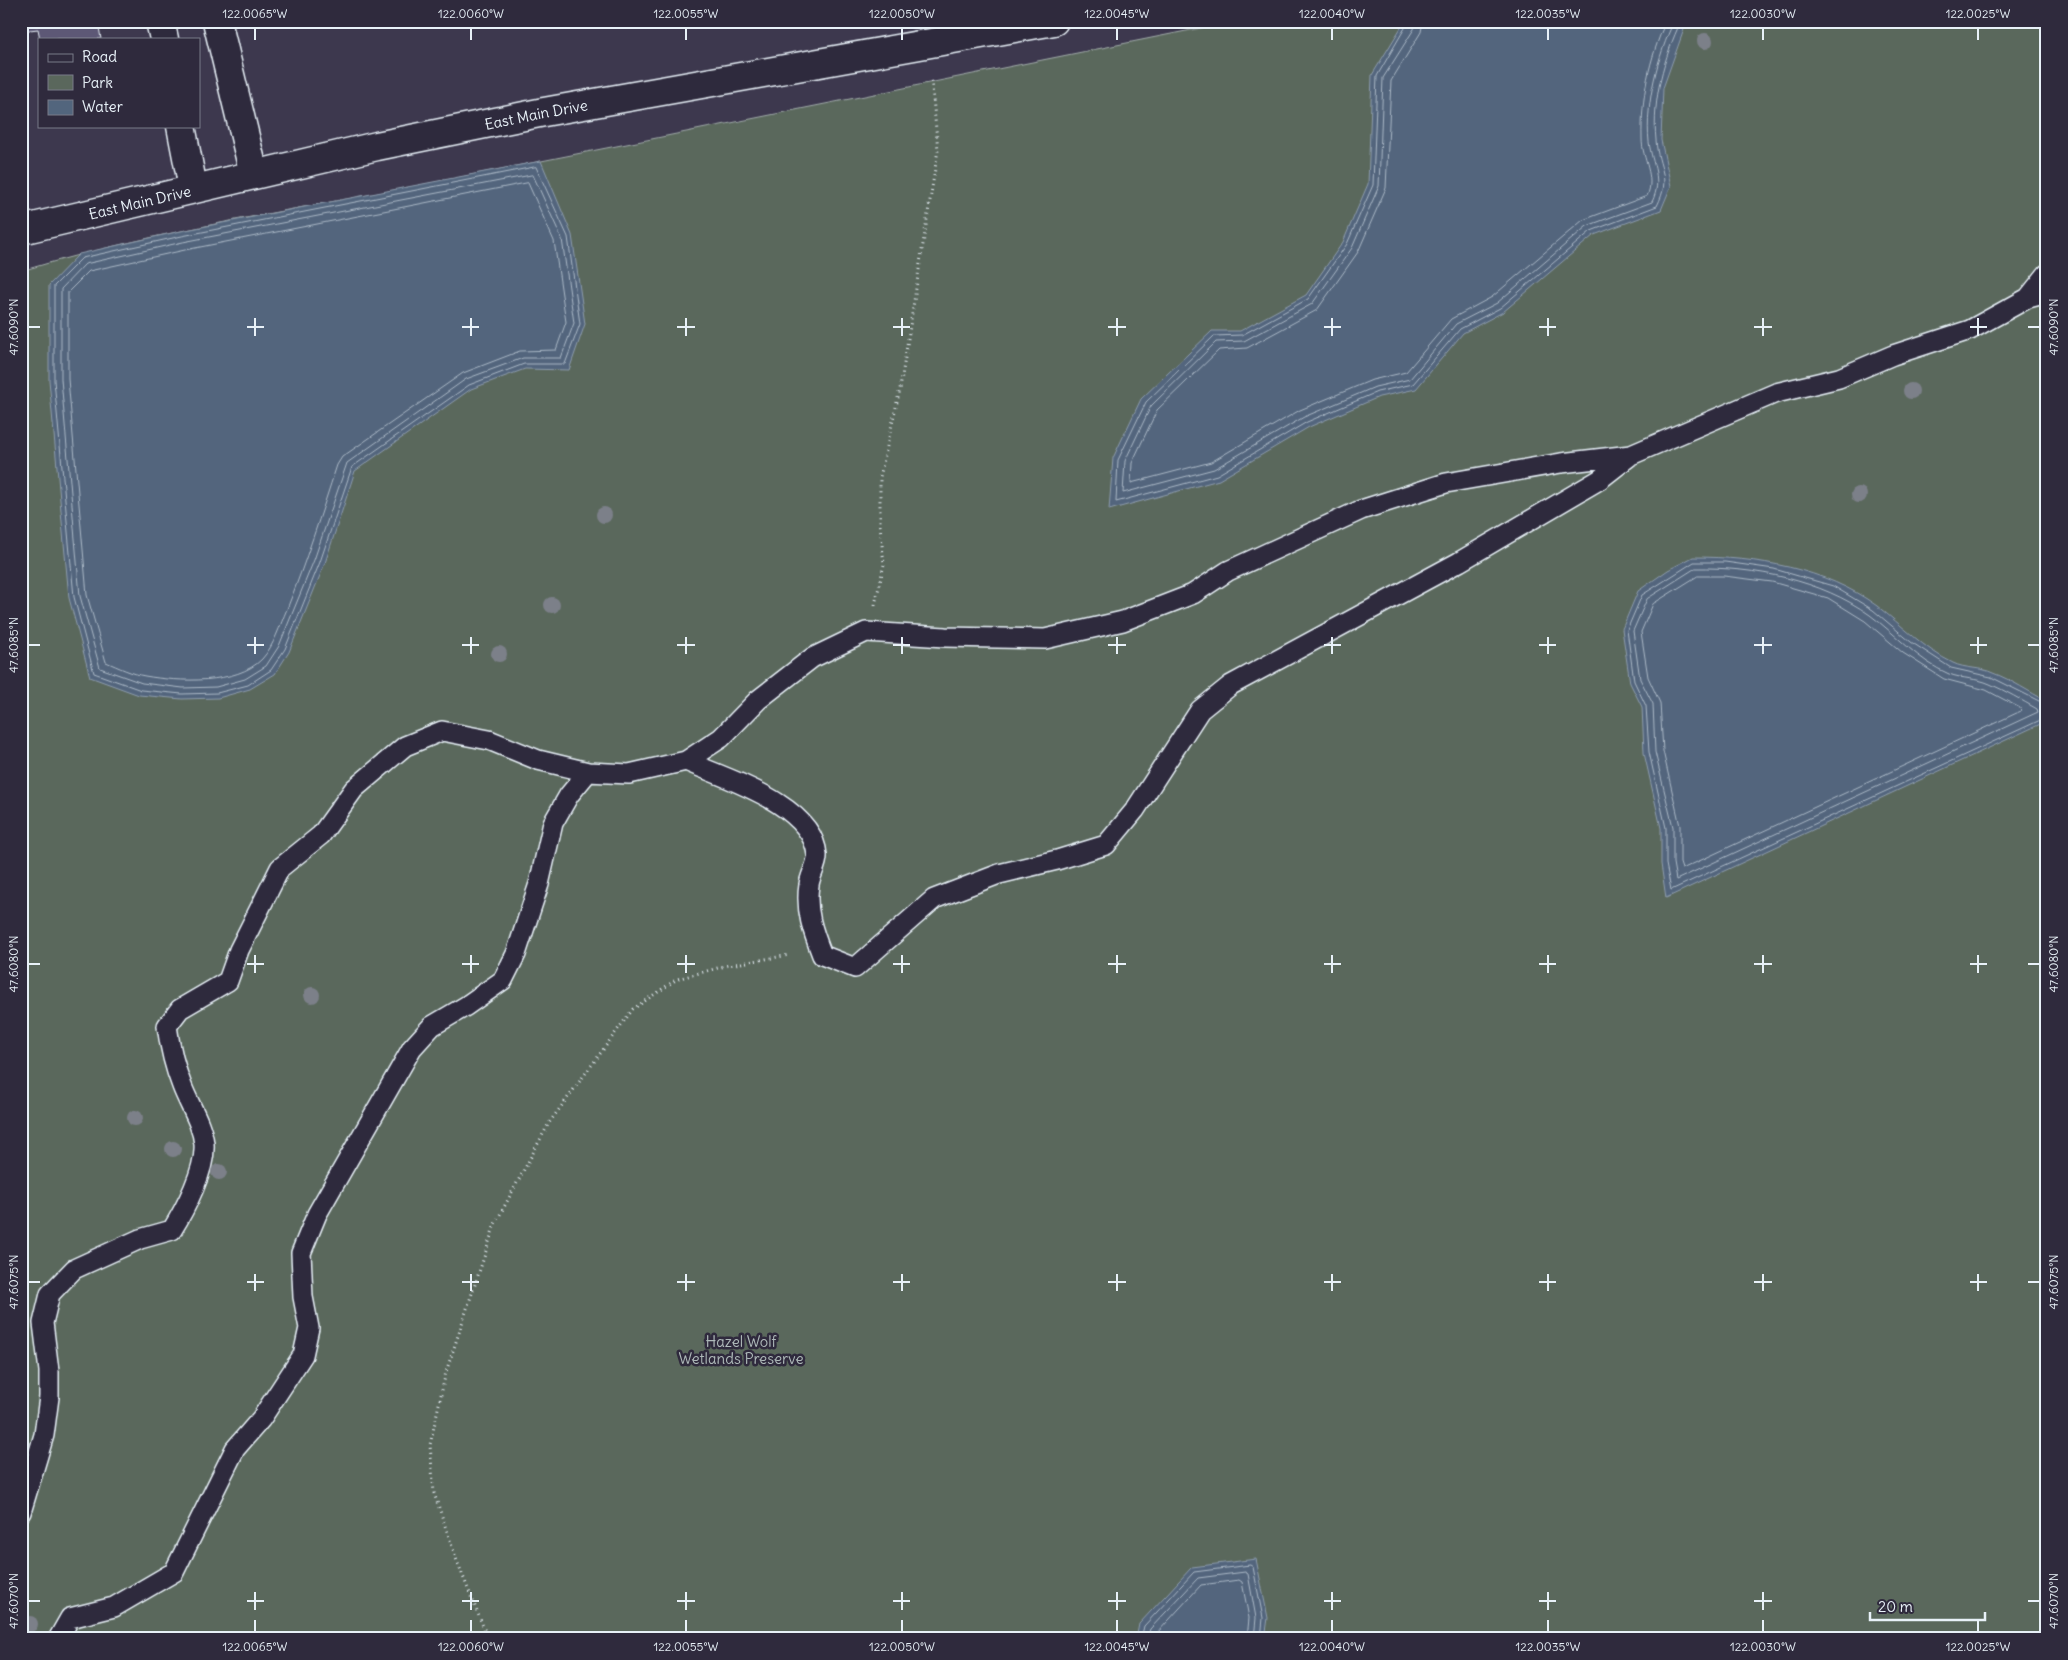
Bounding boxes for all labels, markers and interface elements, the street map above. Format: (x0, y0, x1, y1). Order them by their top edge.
text: 122.0065°W (223, 6, 288, 21)
text: 122.0060°W (438, 6, 504, 21)
text: 122.0055°W (654, 6, 719, 21)
text: 122.0050°W (869, 6, 935, 21)
text: 122.0045°W (1085, 6, 1150, 21)
text: 122.0040°W (1299, 6, 1365, 21)
text: 122.0035°W (1516, 6, 1581, 21)
text: 122.0030°W (1730, 6, 1796, 21)
text: 122.0025°W (1946, 6, 2010, 21)
legend (38, 38, 200, 128)
text: Road (82, 47, 117, 66)
text: Park (82, 73, 113, 92)
street label: East Main Drive (483, 95, 589, 133)
text: Water (82, 97, 123, 116)
street label: East Main Drive (87, 181, 193, 223)
text: 47.6090°N (6, 298, 21, 356)
text: 47.6090°N (2046, 298, 2061, 356)
text: 47.6085°N (6, 617, 21, 673)
text: 47.6085°N (2046, 617, 2061, 673)
text: 47.6080°N (6, 935, 21, 993)
text: 47.6080°N (2046, 935, 2061, 993)
text: 47.6075°N (6, 1255, 21, 1309)
text: 47.6075°N (2046, 1255, 2061, 1309)
park label: Hazel Wolf Wetlands Preserve (678, 1332, 804, 1368)
text: 47.6070°N (6, 1573, 21, 1629)
text: 47.6070°N (2046, 1573, 2061, 1629)
scale bar (1870, 1590, 1986, 1622)
text: 20 m (1878, 1597, 1913, 1616)
text: 122.0065°W (223, 1639, 288, 1654)
text: 122.0060°W (438, 1639, 504, 1654)
text: 122.0055°W (654, 1639, 719, 1654)
text: 122.0050°W (869, 1639, 935, 1654)
text: 122.0045°W (1085, 1639, 1150, 1654)
text: 122.0040°W (1299, 1639, 1365, 1654)
text: 122.0035°W (1516, 1639, 1581, 1654)
text: 122.0030°W (1730, 1639, 1796, 1654)
text: 122.0025°W (1946, 1639, 2010, 1654)

